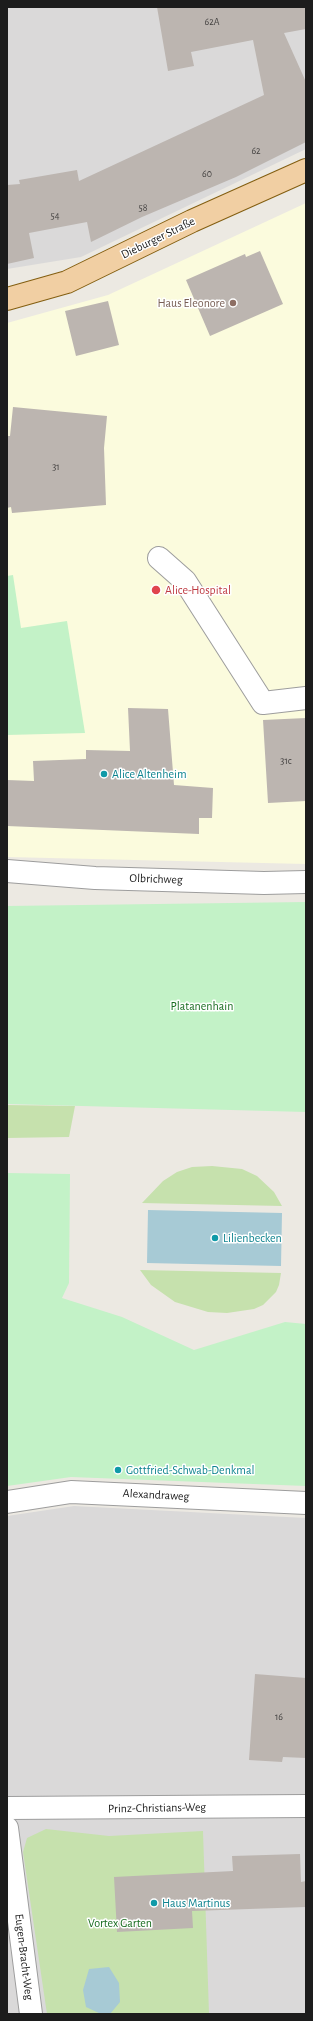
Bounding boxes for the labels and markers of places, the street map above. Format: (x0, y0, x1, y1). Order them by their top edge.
place label: Haus Eleonore (158, 296, 225, 310)
marker: Haus Eleonore (228, 298, 238, 308)
place label: Alice-Hospital (165, 583, 231, 597)
marker: Alice-Hospital (150, 584, 162, 596)
place label: Alice Altenheim (112, 767, 186, 781)
marker: Alice Altenheim (99, 769, 109, 779)
place label: Lilienbecken (223, 1231, 282, 1245)
marker: Lilienbecken (210, 1233, 220, 1243)
place label: Gottfried-Schwab-Denkmal (126, 1463, 254, 1477)
marker: Gottfried-Schwab-Denkmal (113, 1465, 123, 1475)
place label: Haus Martinus (162, 1896, 230, 1910)
marker: Haus Martinus (149, 1898, 159, 1908)

